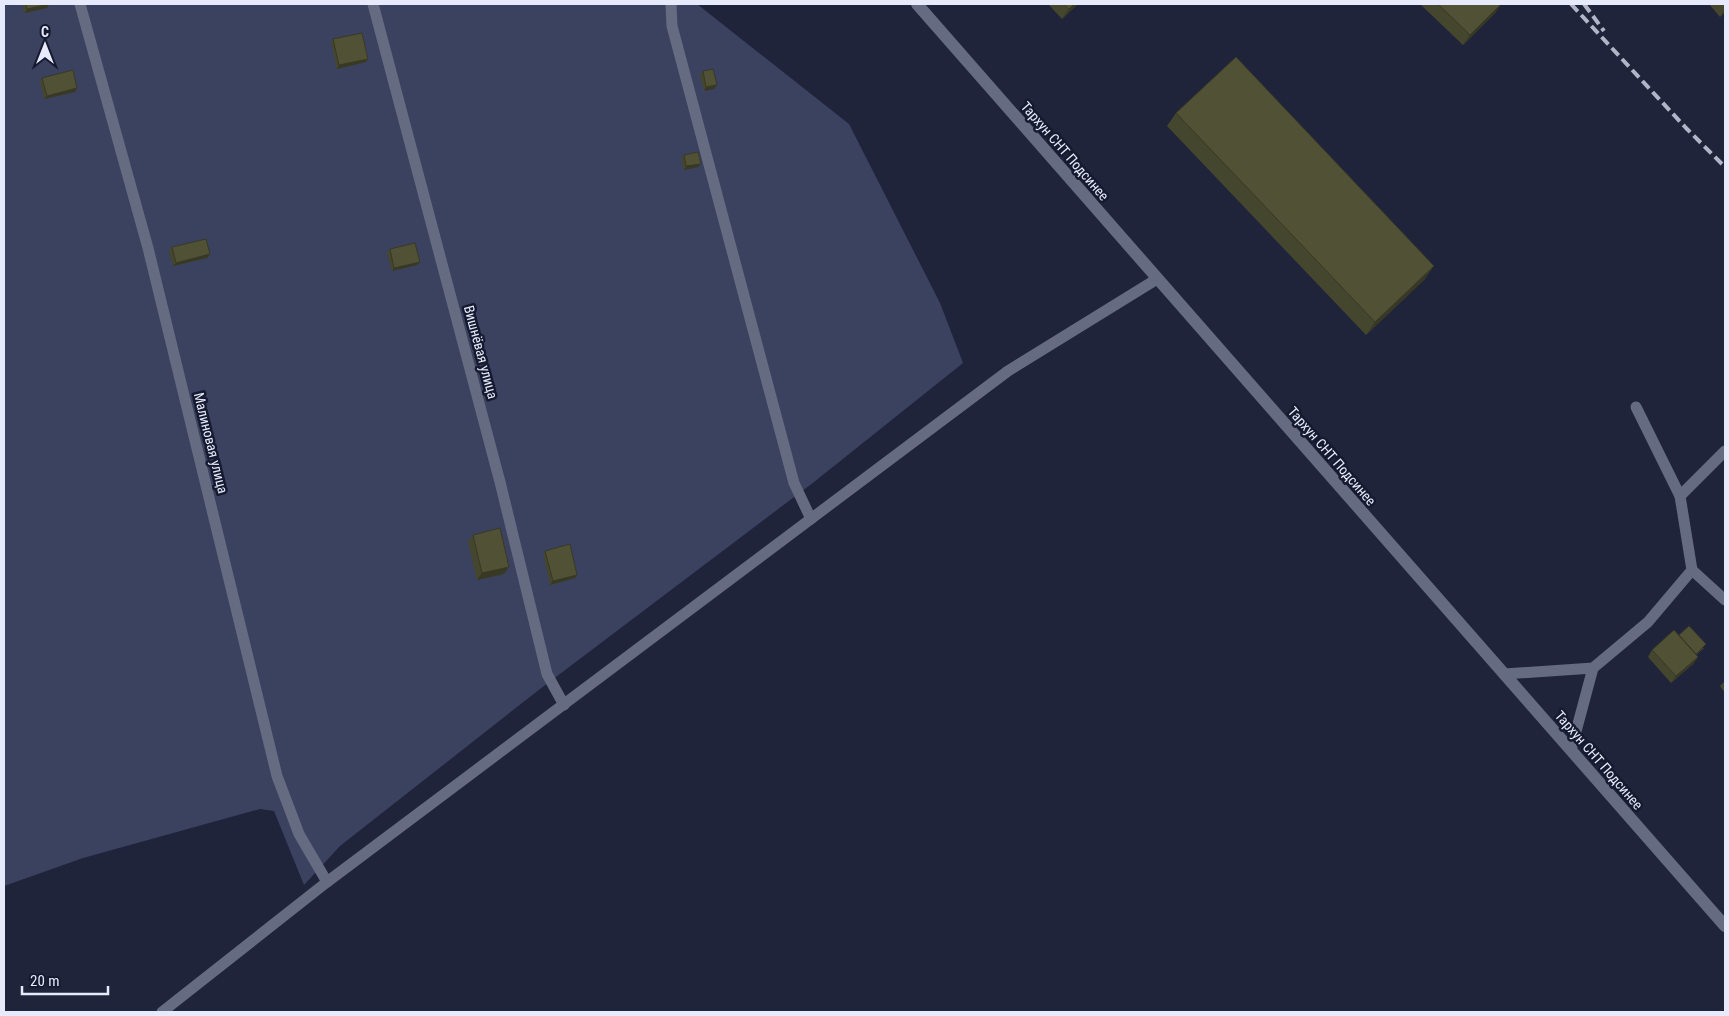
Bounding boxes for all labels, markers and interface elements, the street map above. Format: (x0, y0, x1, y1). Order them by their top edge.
north arrow (20, 20, 70, 70)
text: С (41, 24, 49, 40)
street label: Тархун СНТ Подсинее (1018, 98, 1113, 204)
street label: Вишнёвая улица (461, 304, 501, 400)
street label: Малиновая улица (191, 391, 231, 495)
street label: Тархун СНТ Подсинее (1285, 403, 1380, 509)
street label: Тархун СНТ Подсинее (1552, 707, 1647, 813)
scale bar (22, 964, 109, 996)
text: 20 m (30, 972, 60, 990)

